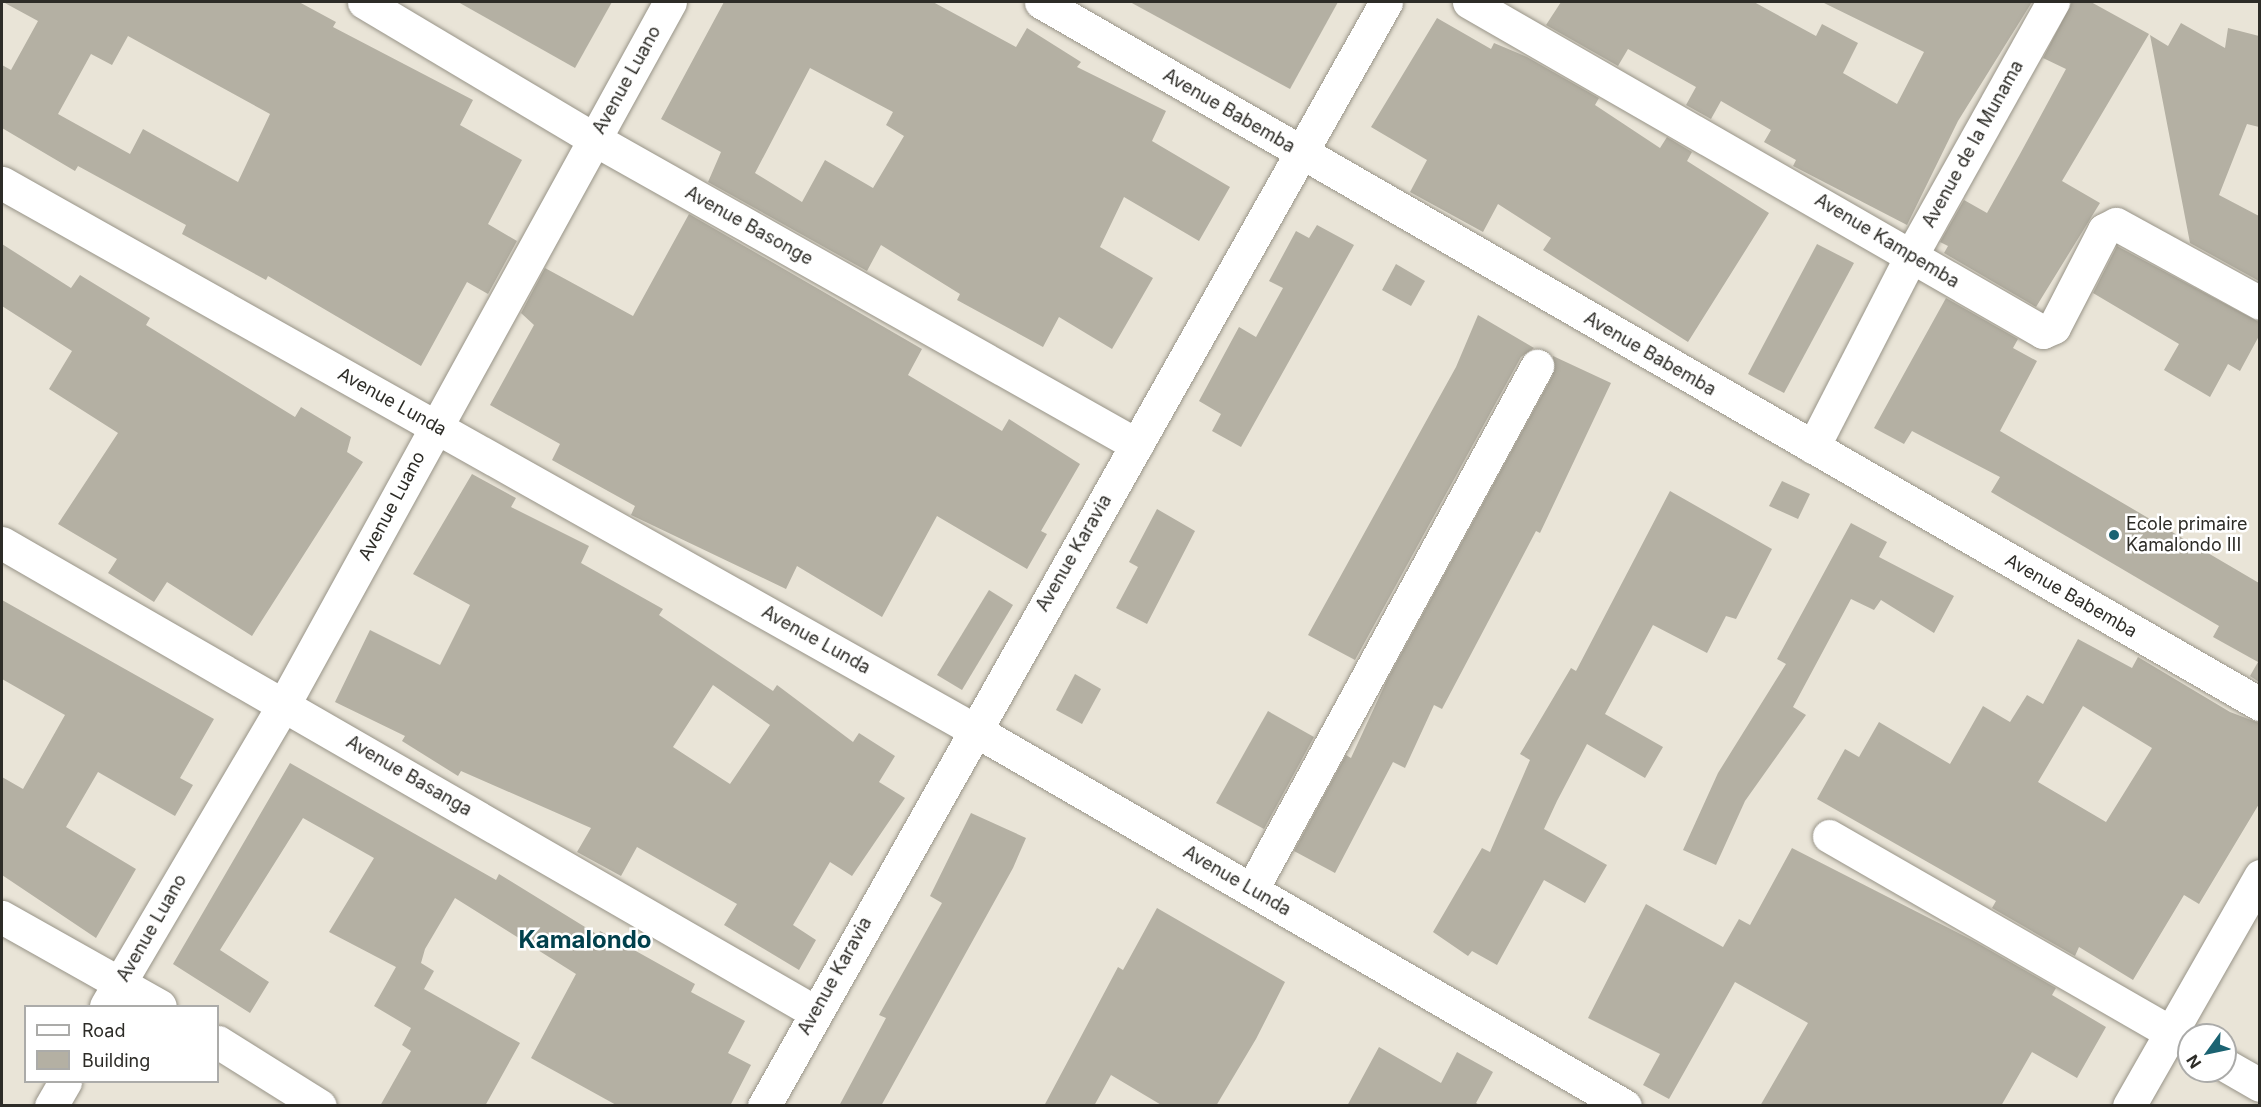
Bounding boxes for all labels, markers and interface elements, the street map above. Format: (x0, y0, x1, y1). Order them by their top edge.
street label: Avenue Luano (588, 22, 666, 138)
street label: Avenue de la Munama (1918, 57, 2028, 231)
street label: Avenue Babemba (1159, 64, 1299, 158)
street label: Avenue Basonge (681, 182, 817, 270)
street label: Avenue Kampemba (1811, 189, 1963, 293)
street label: Avenue Babemba (1580, 307, 1720, 401)
street label: Avenue Lunda (334, 363, 450, 441)
street label: Avenue Luano (354, 448, 430, 564)
street label: Avenue Karavia (1032, 491, 1116, 615)
place label: Ecole primaire Kamalondo III (2126, 514, 2247, 556)
marker: Ecole primaire Kamalondo III (2107, 528, 2121, 542)
street label: Avenue Babemba (2001, 549, 2141, 643)
street label: Avenue Lunda (758, 601, 874, 679)
street label: Avenue Basanga (342, 731, 476, 821)
street label: Avenue Lunda (1179, 841, 1295, 921)
street label: Avenue Luano (112, 870, 192, 986)
street label: Avenue Karavia (794, 913, 876, 1039)
district label: Kamalondo (518, 926, 652, 954)
legend (24, 1005, 219, 1083)
text: Road (82, 1020, 125, 1041)
north arrow (2177, 1023, 2237, 1083)
text: Building (82, 1050, 150, 1071)
text: N (2182, 1051, 2205, 1072)

